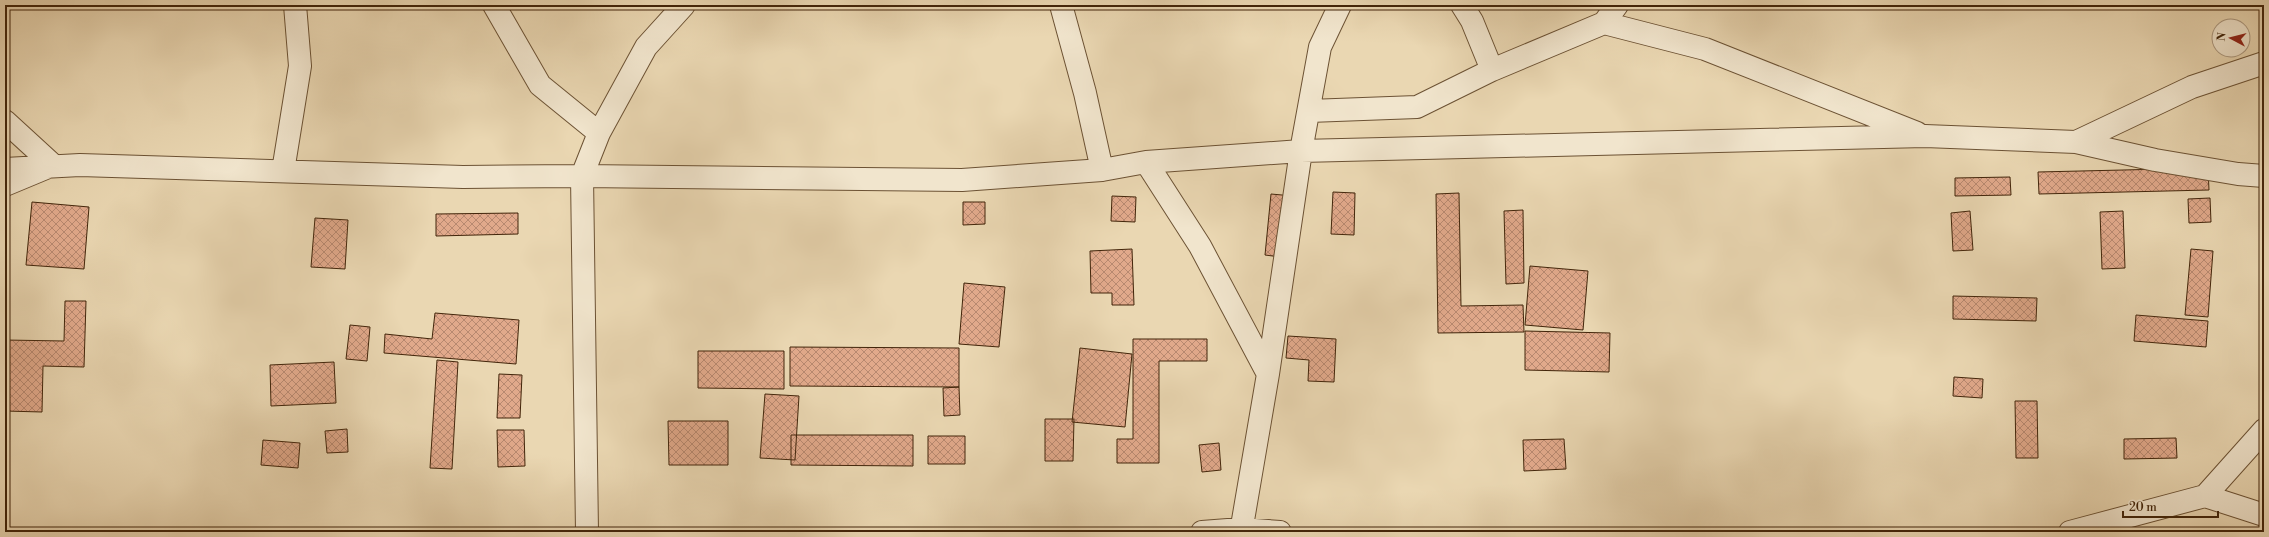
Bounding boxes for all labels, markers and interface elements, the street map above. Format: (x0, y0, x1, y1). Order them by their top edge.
north arrow (2211, 18, 2251, 58)
text: N (2215, 31, 2230, 42)
scale bar (2123, 493, 2218, 519)
text: 20 m (2129, 500, 2157, 515)

